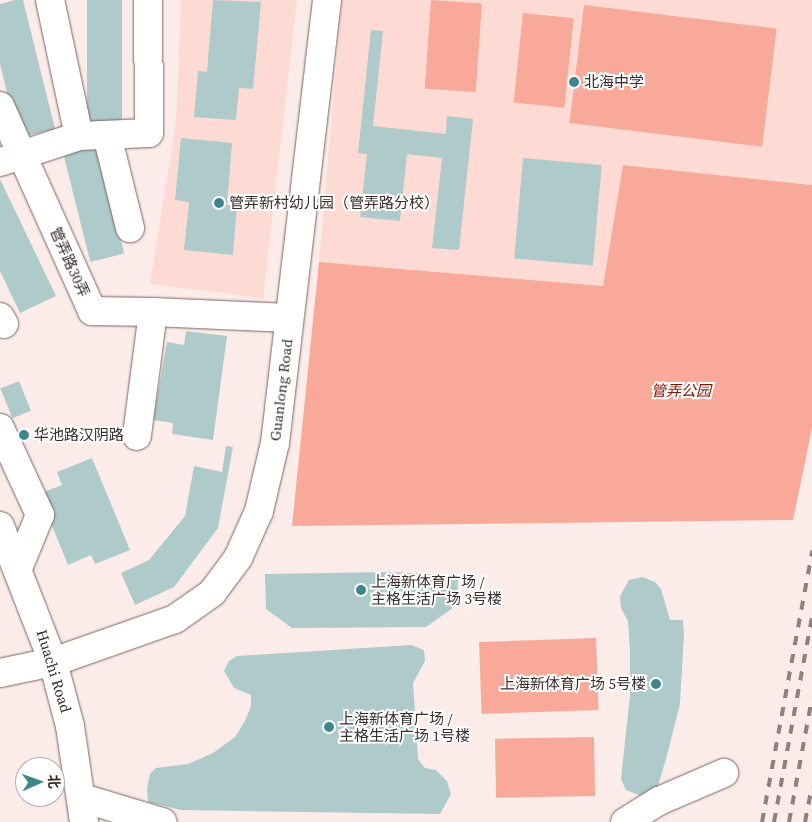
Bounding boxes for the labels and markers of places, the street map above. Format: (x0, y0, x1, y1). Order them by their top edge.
place label: 北海中学 (584, 73, 644, 91)
marker: 北海中学 (568, 76, 580, 88)
place label: 管弄新村幼儿园（管弄路分校） (229, 194, 439, 212)
marker: 管弄新村幼儿园（管弄路分校） (213, 197, 225, 209)
place label: 华池路汉阴路 (34, 426, 124, 444)
marker: 华池路汉阴路 (18, 429, 30, 441)
place label: 上海新体育广场 / 主格生活广场 3号楼 (371, 572, 502, 607)
marker: 上海新体育广场 / 主格生活广场 3号楼 (355, 584, 367, 596)
place label: 上海新体育广场 5号楼 (500, 675, 646, 693)
marker: 上海新体育广场 5号楼 (650, 678, 662, 690)
place label: 上海新体育广场 / 主格生活广场 1号楼 (339, 709, 470, 744)
marker: 上海新体育广场 / 主格生活广场 1号楼 (323, 721, 335, 733)

